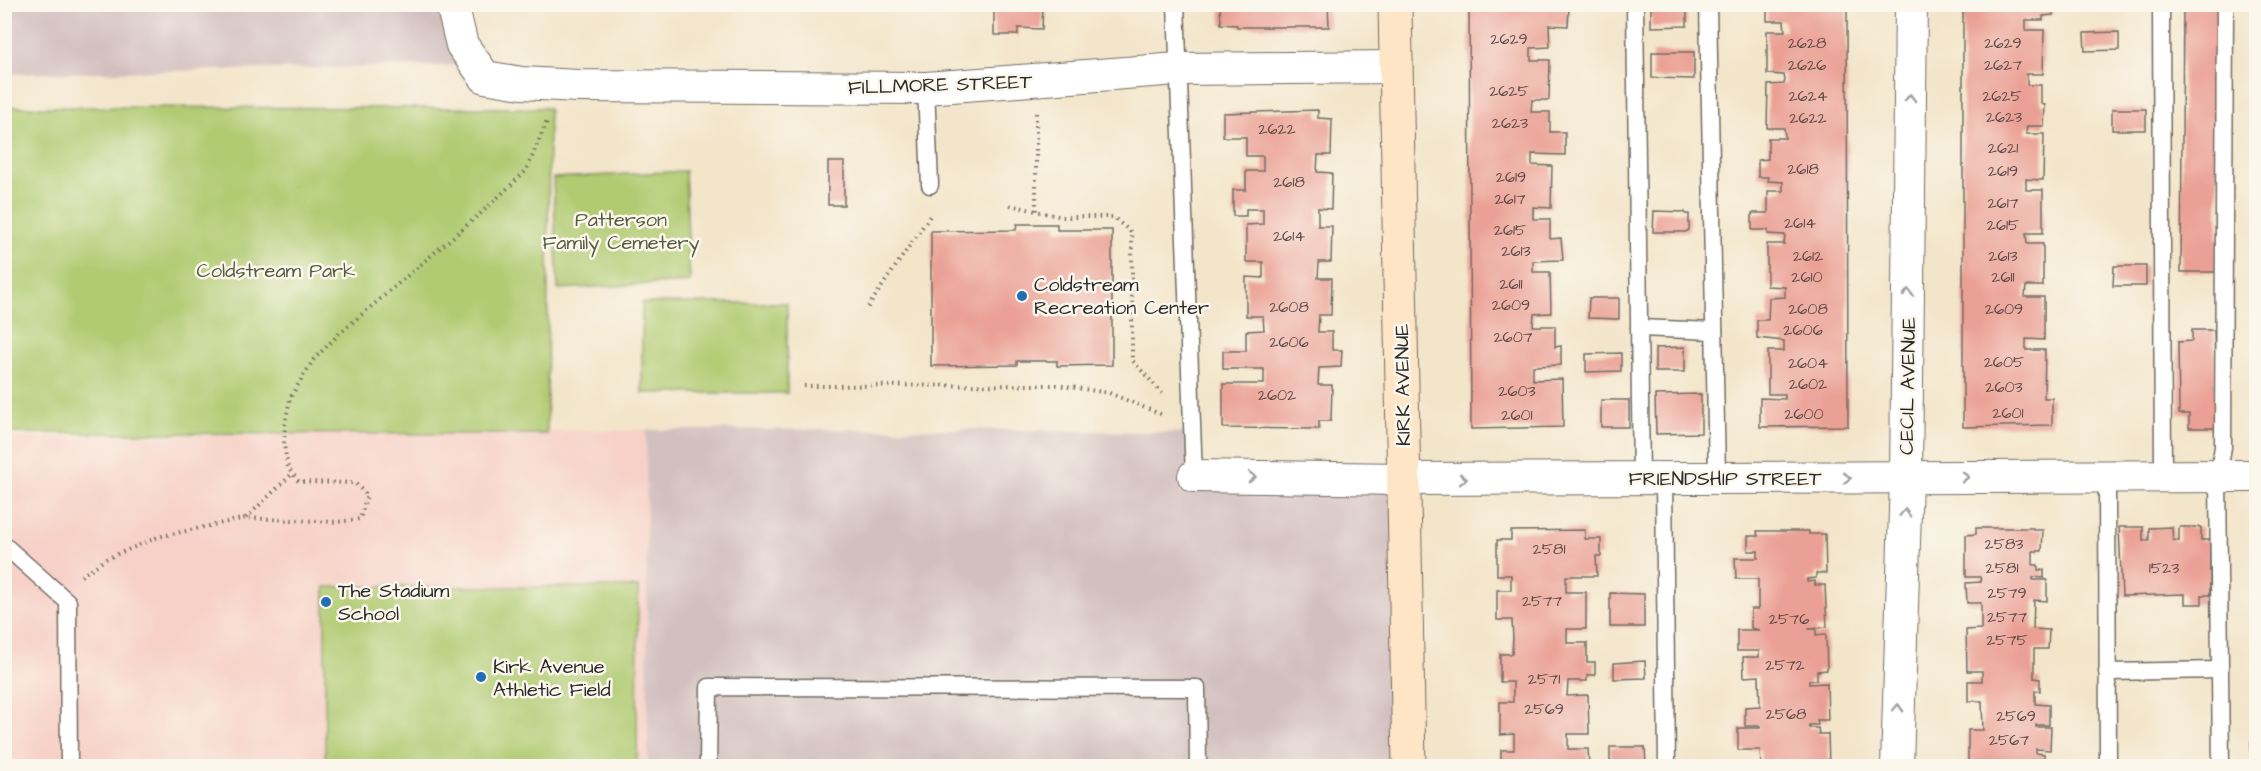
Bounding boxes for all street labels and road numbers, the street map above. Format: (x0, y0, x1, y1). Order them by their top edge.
street label: FILLMORE STREET (847, 68, 1033, 102)
street label: CECIL AVENUE (1893, 317, 1923, 455)
street label: KIRK AVENUE (1388, 323, 1418, 446)
street label: FRIENDSHIP STREET (1629, 465, 1822, 493)

